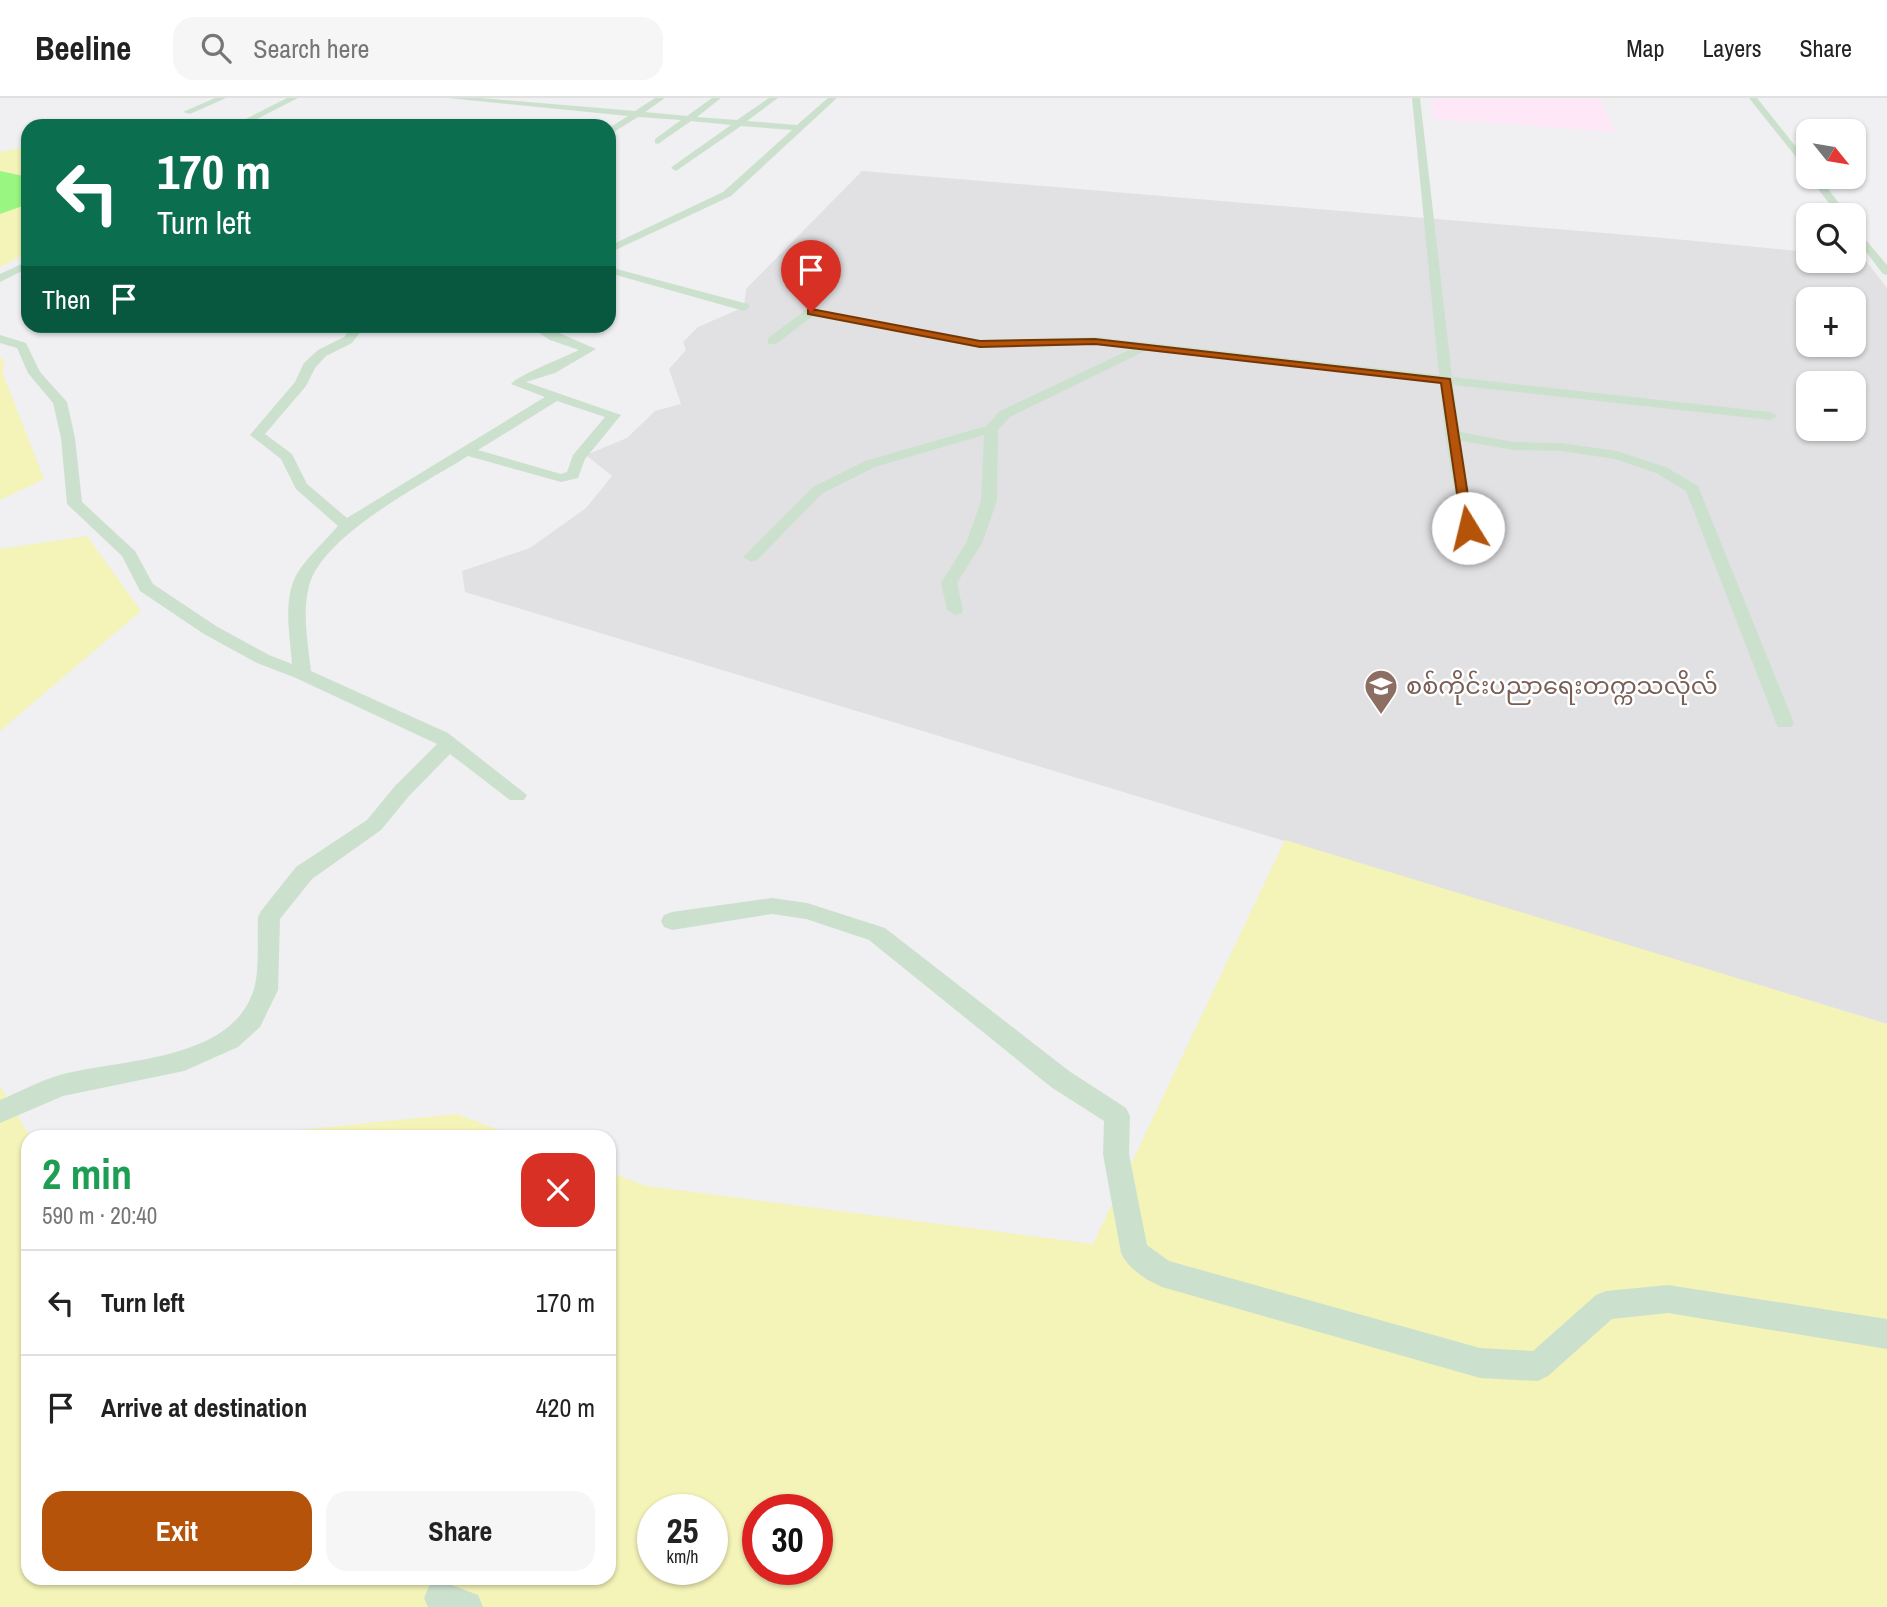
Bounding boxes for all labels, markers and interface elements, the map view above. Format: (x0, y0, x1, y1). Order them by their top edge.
search box (173, 17, 663, 80)
text: Beeline (35, 26, 131, 70)
icon: search (197, 29, 235, 67)
text: Search here (253, 31, 369, 66)
text: Map (1626, 32, 1664, 64)
text: Layers (1702, 32, 1761, 64)
text: Share (1799, 32, 1852, 64)
north arrow (1796, 119, 1866, 189)
map controls (1796, 119, 1866, 441)
text: 170 m (157, 138, 271, 204)
icon: left (42, 147, 133, 238)
text: Turn left (157, 201, 251, 244)
button: search (1796, 203, 1866, 273)
pin (781, 240, 841, 312)
icon: arrive (792, 251, 830, 289)
icon: arrive (105, 280, 143, 318)
text: Then (42, 282, 91, 317)
button: + (1796, 287, 1866, 357)
button: − (1796, 371, 1866, 441)
position arrow (1431, 491, 1505, 565)
school or university icon: စစ်ကိုင်းပညာရေးတက္ကသလိုလ် (1362, 667, 1400, 716)
place label: စစ်ကိုင်းပညာရေးတက္ကသလိုလ် (1406, 669, 1718, 705)
text: 2 min (42, 1146, 132, 1202)
button: close (521, 1153, 595, 1227)
text: 590 m · 20:40 (42, 1200, 157, 1231)
icon: left (42, 1284, 80, 1322)
text: Turn left (101, 1285, 185, 1320)
text: 170 m (536, 1285, 595, 1320)
icon: arrive (42, 1389, 80, 1427)
text: Arrive at destination (101, 1390, 307, 1425)
text: 420 m (536, 1390, 595, 1425)
button: Exit (42, 1491, 312, 1571)
button: Share (326, 1491, 595, 1571)
speed limit sign: 30 (742, 1494, 833, 1585)
text: 25 (667, 1507, 698, 1554)
text: km/h (667, 1544, 699, 1569)

